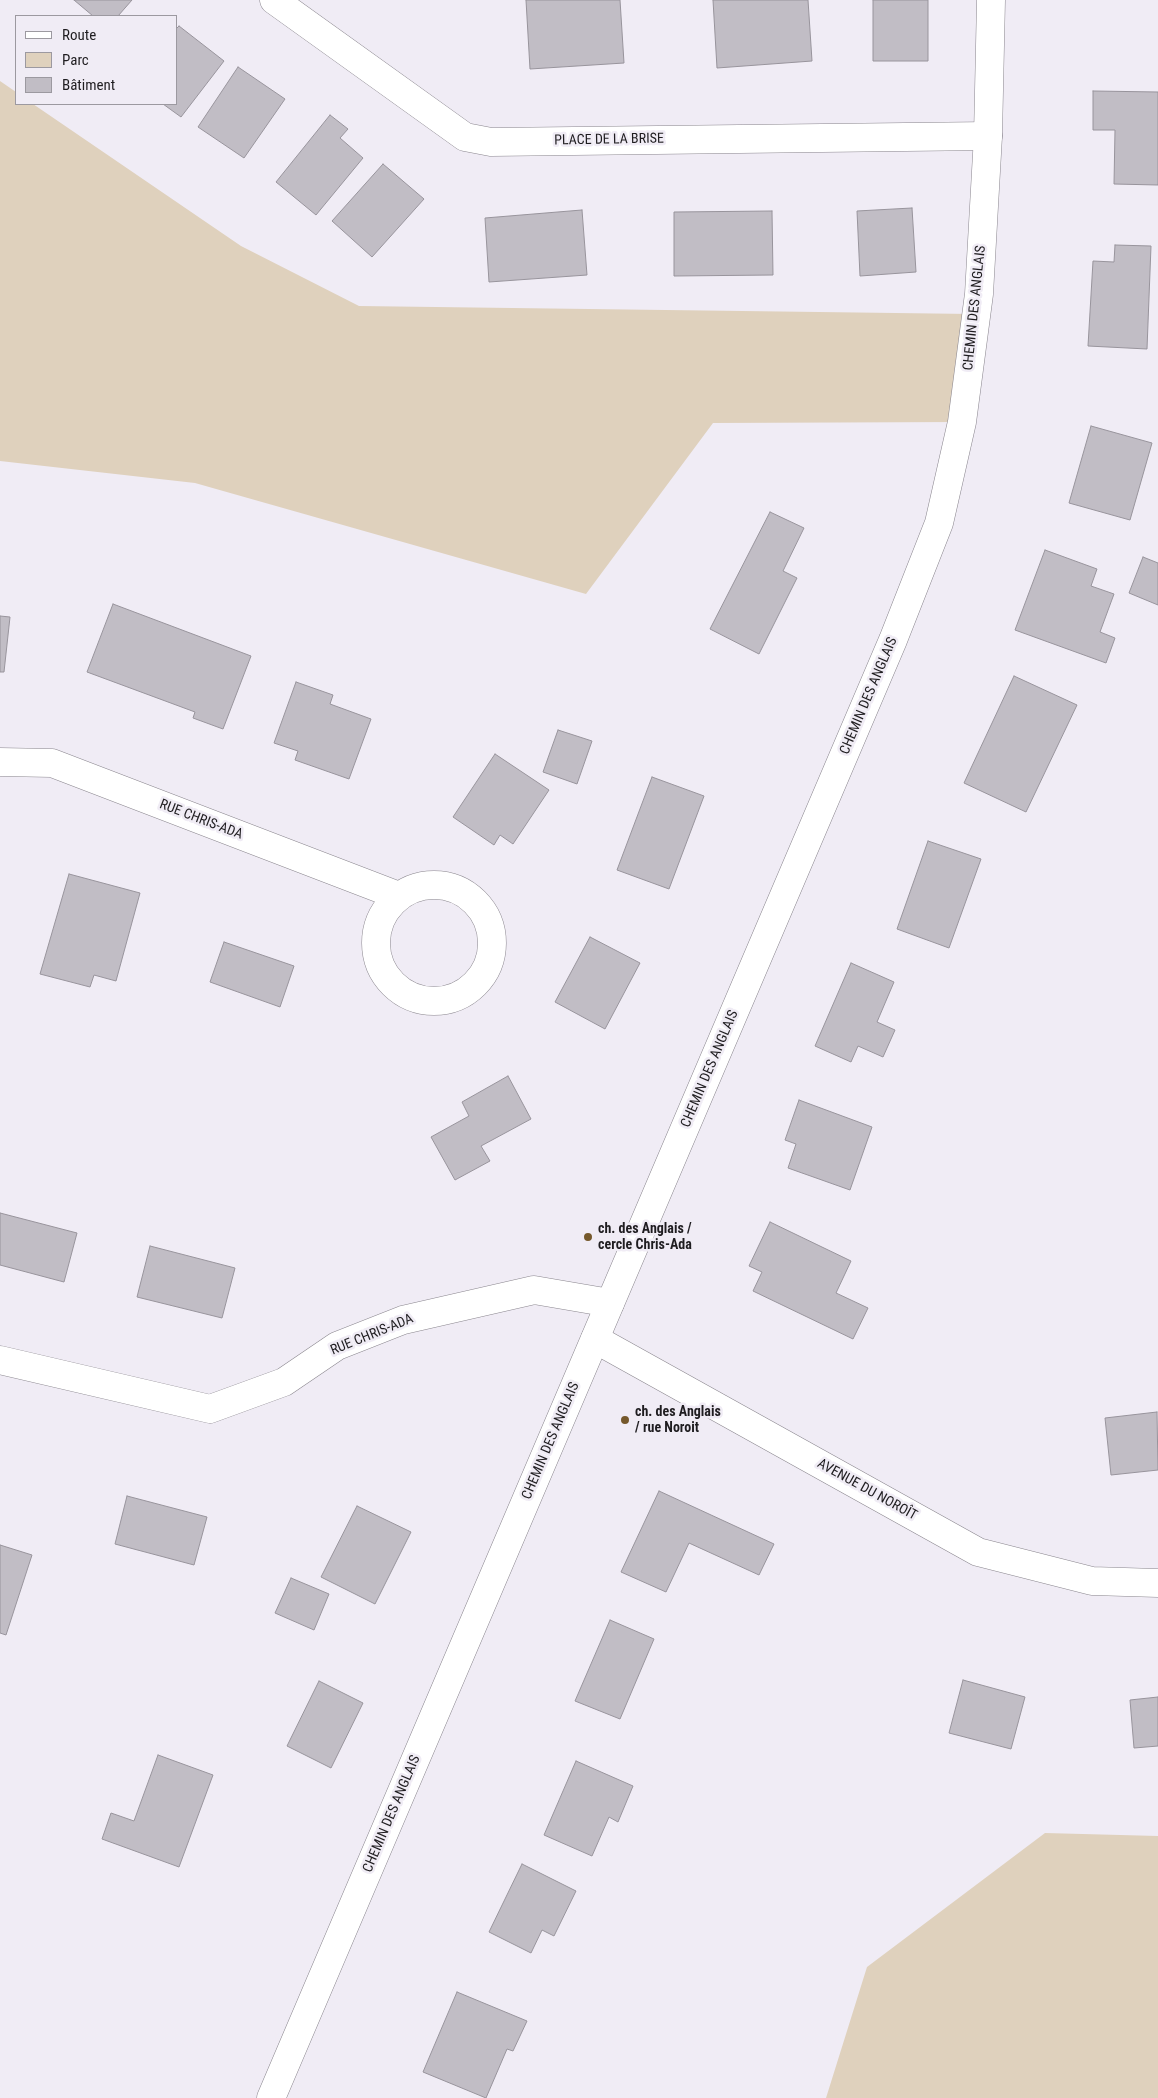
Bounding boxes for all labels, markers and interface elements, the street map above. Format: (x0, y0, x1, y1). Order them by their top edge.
legend (15, 15, 178, 105)
text: Route (62, 26, 96, 44)
text: Parc (62, 51, 89, 69)
text: Bâtiment (62, 76, 115, 94)
street label: PLACE DE LA BRISE (554, 131, 664, 149)
street label: CHEMIN DES ANGLAIS (960, 245, 990, 371)
street label: CHEMIN DES ANGLAIS (837, 635, 901, 757)
street label: RUE CHRIS-ADA (157, 796, 245, 844)
street label: CHEMIN DES ANGLAIS (678, 1008, 742, 1130)
place label: ch. des Anglais / cercle Chris-Ada (598, 1221, 692, 1254)
marker: ch. des Anglais / cercle Chris-Ada (582, 1231, 594, 1243)
street label: RUE CHRIS-ADA (328, 1311, 416, 1359)
street label: CHEMIN DES ANGLAIS (519, 1380, 583, 1502)
place label: ch. des Anglais / rue Noroit (635, 1404, 721, 1436)
marker: ch. des Anglais / rue Noroit (619, 1414, 631, 1426)
street label: AVENUE DU NOROÎT (814, 1456, 920, 1524)
street label: CHEMIN DES ANGLAIS (360, 1753, 424, 1875)

